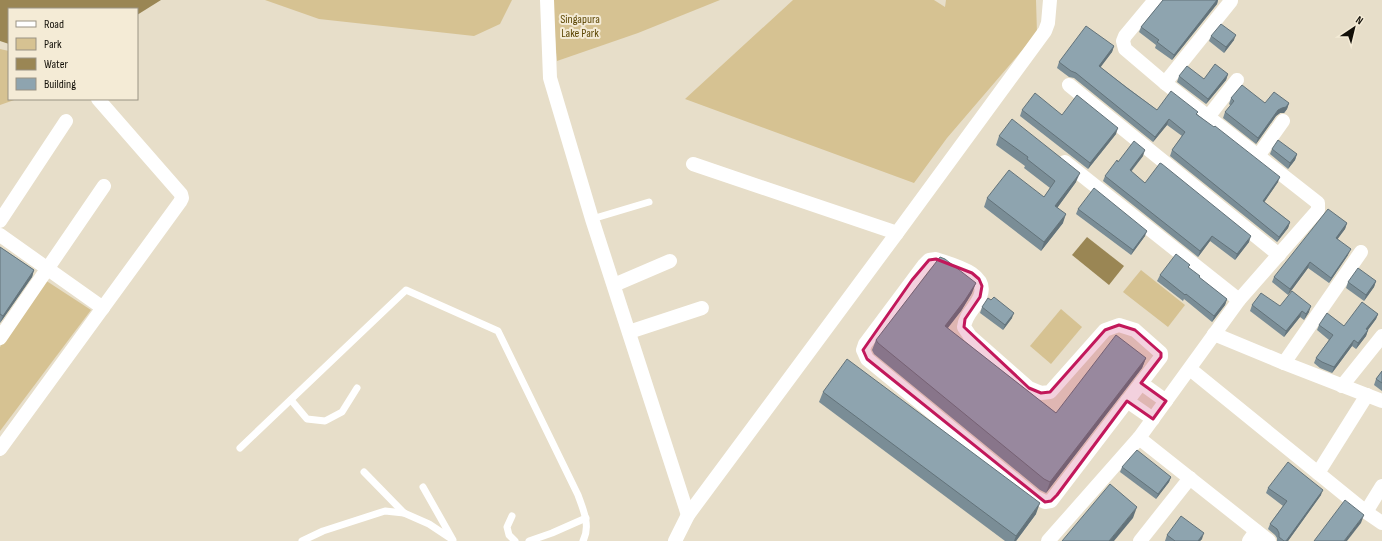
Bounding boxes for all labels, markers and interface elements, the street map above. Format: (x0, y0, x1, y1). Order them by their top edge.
legend (8, 8, 138, 100)
north arrow (1334, 8, 1374, 48)
park label: Singapura Lake Park (560, 12, 600, 41)
text: N (1353, 13, 1366, 27)
text: Road (44, 17, 64, 32)
text: Park (44, 37, 62, 52)
text: Water (44, 57, 68, 72)
text: Building (44, 77, 76, 92)

